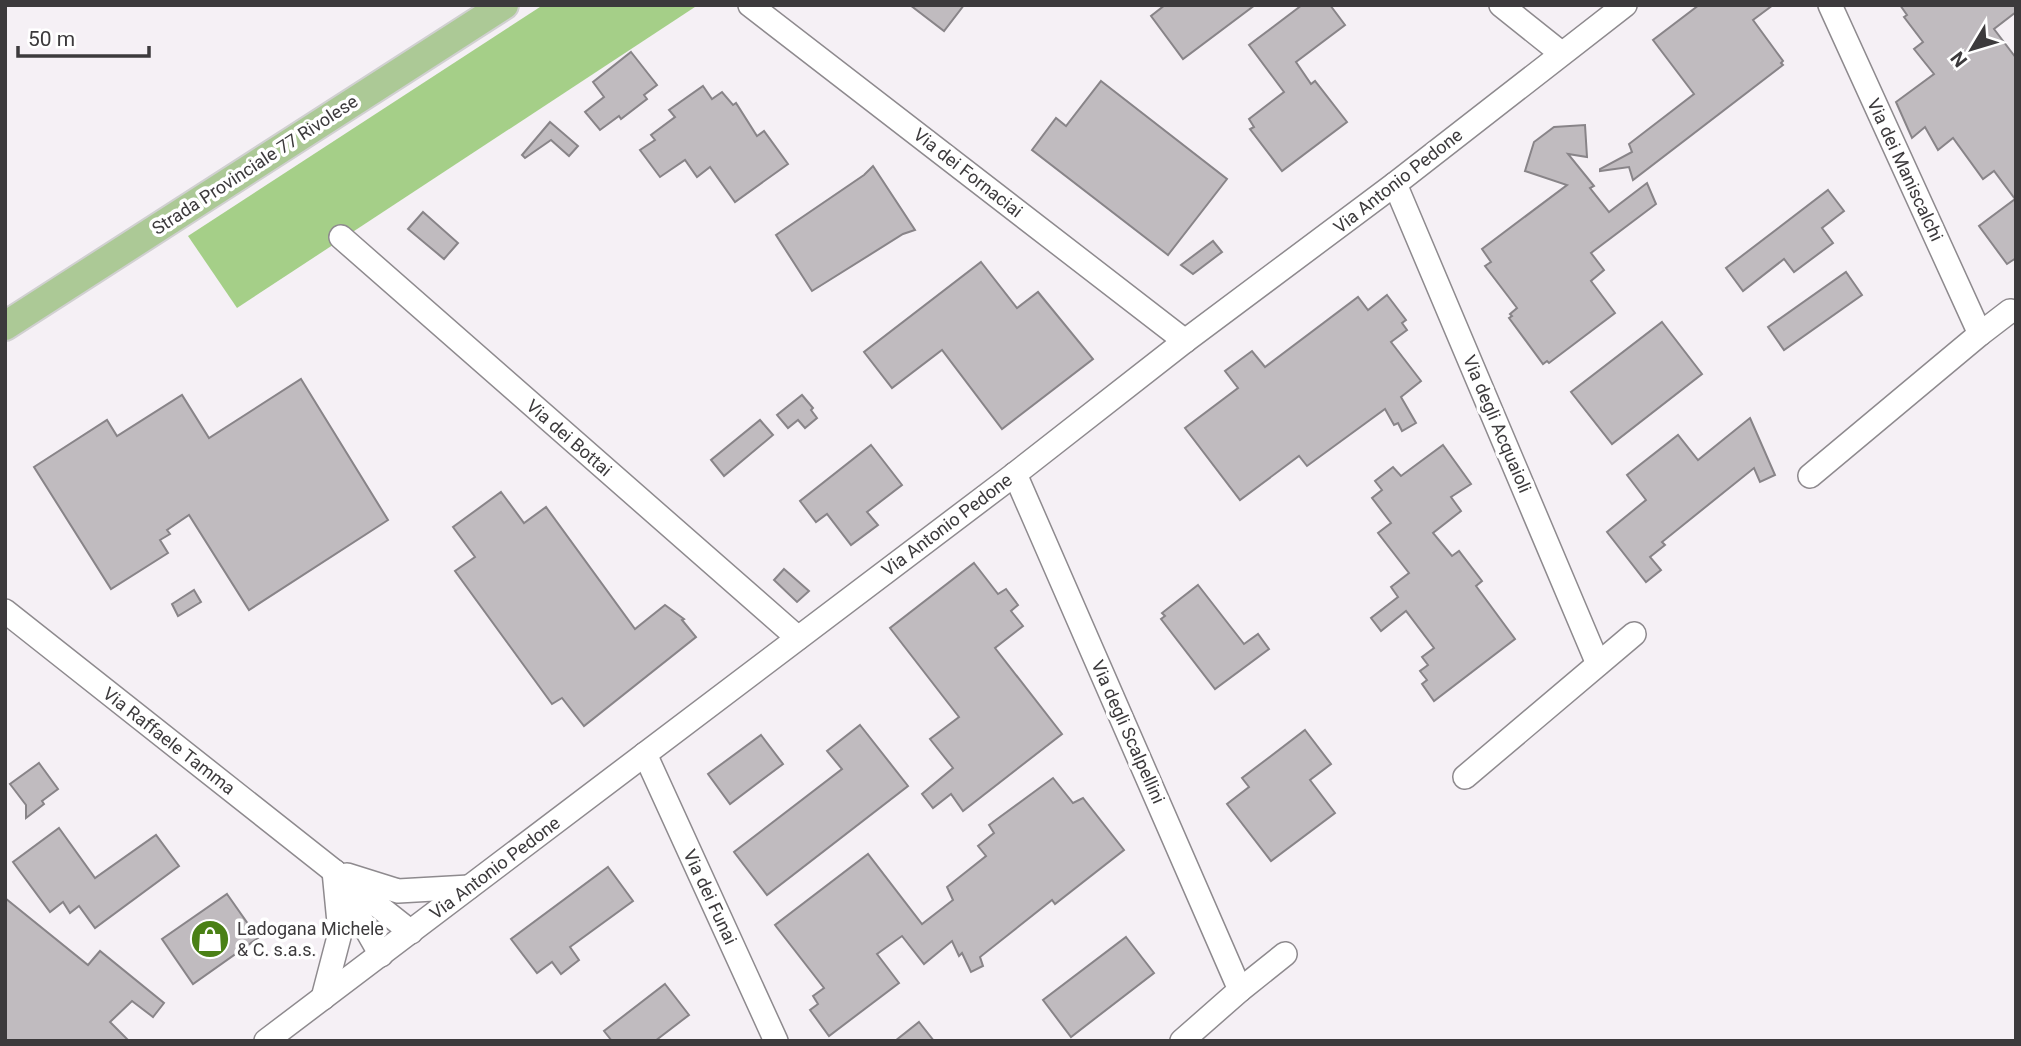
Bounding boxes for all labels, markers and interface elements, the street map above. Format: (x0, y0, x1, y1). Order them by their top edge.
scale bar (18, 14, 149, 58)
north arrow (1937, 14, 2007, 84)
text: 50 m (28, 27, 75, 51)
text: N (1946, 47, 1972, 72)
street label: Strada Provinciale 77 Rivolese (148, 90, 361, 239)
street label: Via dei Maniscalchi (1863, 95, 1948, 244)
street label: Via dei Fornaciai (910, 124, 1027, 222)
street label: Via Antonio Pedone (1329, 124, 1466, 237)
street label: Via degli Acquaioli (1459, 352, 1536, 496)
street label: Via dei Bottai (522, 395, 616, 480)
street label: Via Antonio Pedone (877, 469, 1016, 580)
street label: Via degli Scalpellini (1087, 657, 1169, 807)
street label: Via Raffaele Tamma (99, 683, 240, 799)
street label: Via Antonio Pedone (425, 812, 564, 923)
street label: Via dei Funai (679, 846, 742, 948)
shop icon: Ladogana Michele & C. s.a.s. (189, 918, 231, 960)
place label: Ladogana Michele & C. s.a.s. (237, 918, 384, 960)

